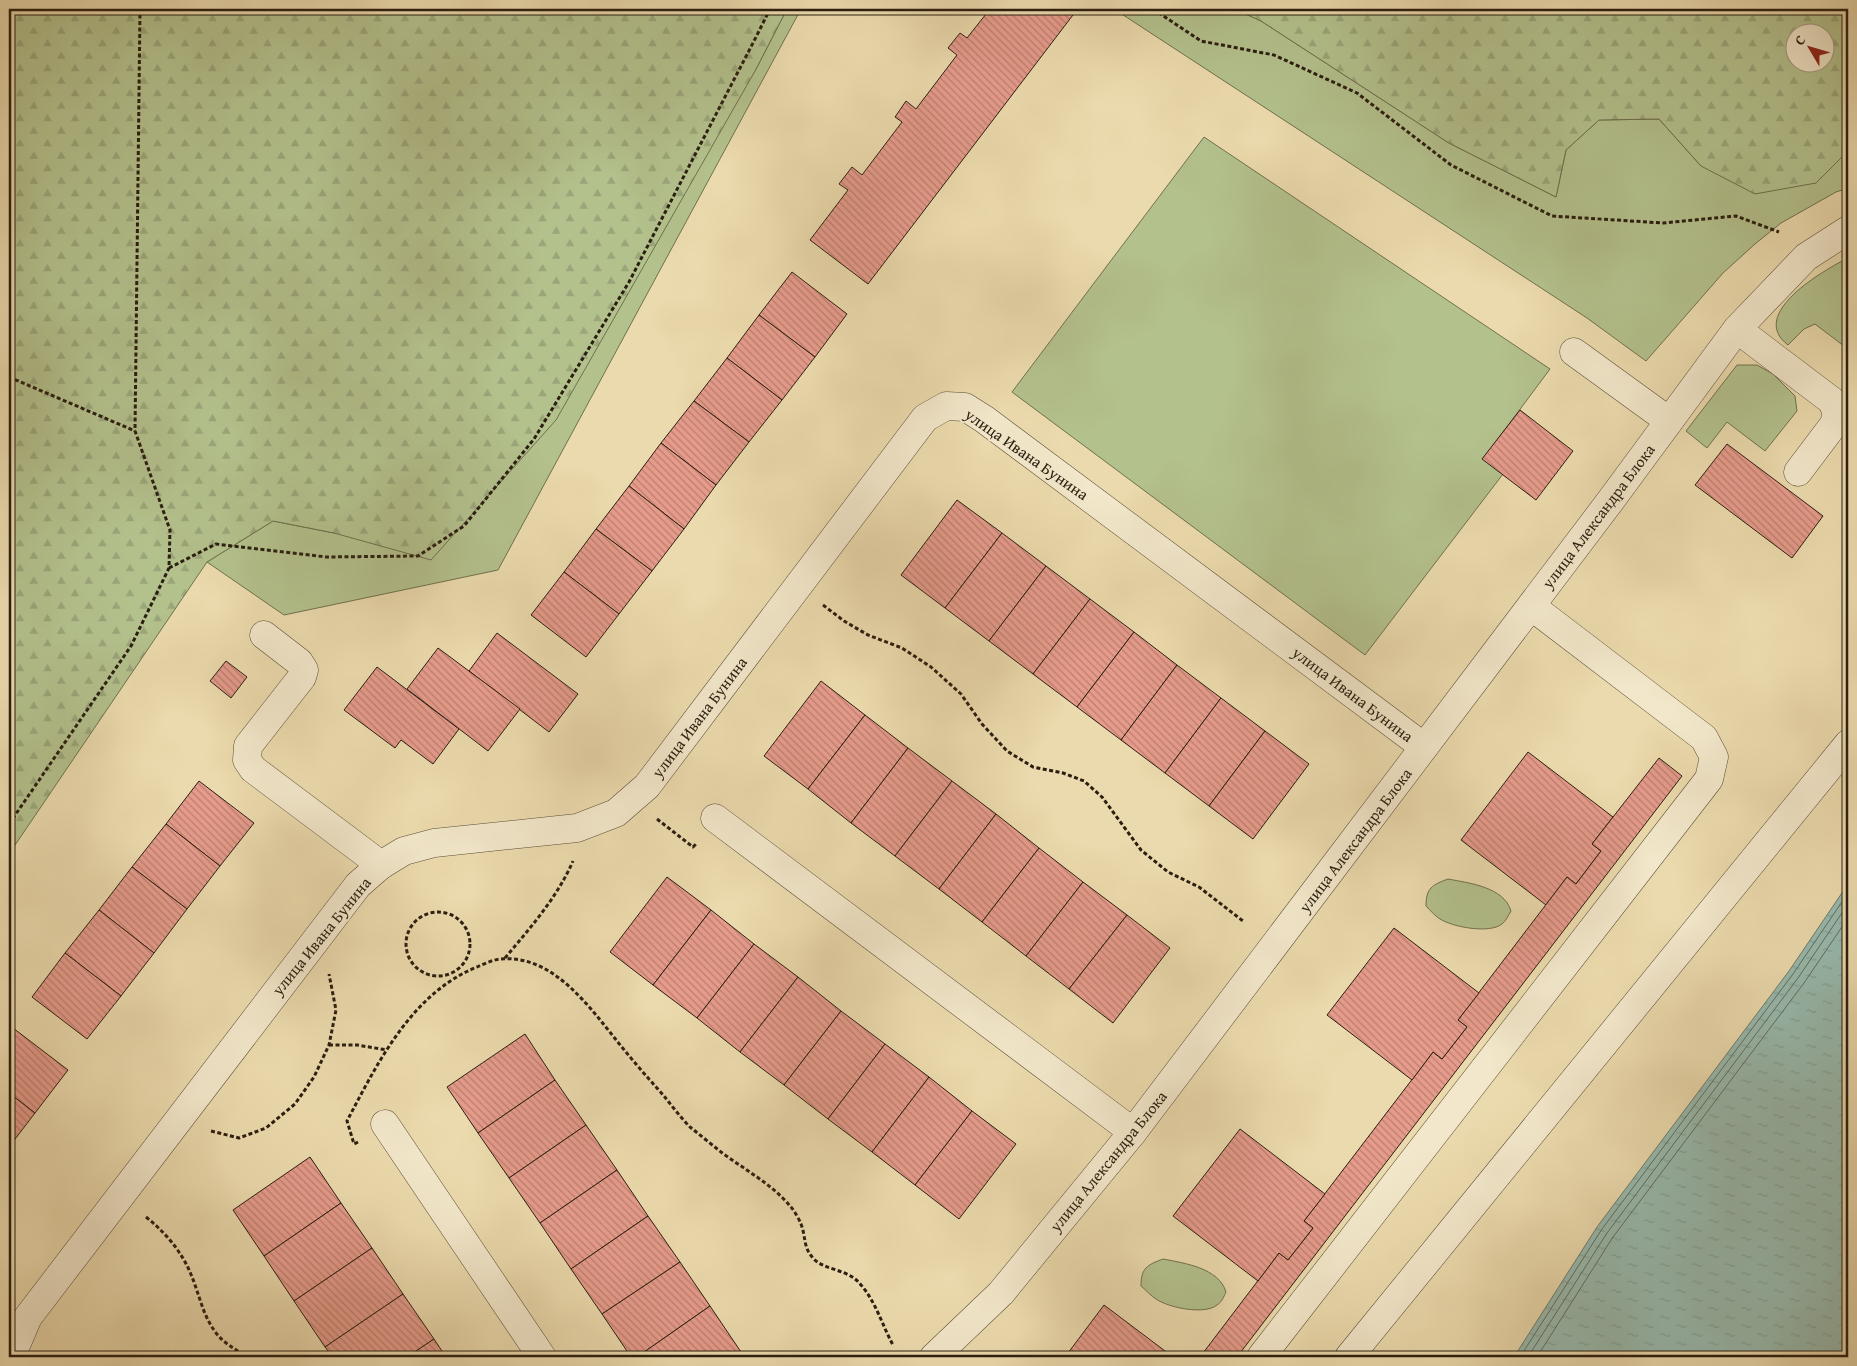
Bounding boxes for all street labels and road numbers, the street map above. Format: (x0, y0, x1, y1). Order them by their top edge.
street label: улица Ивана Бунина (959, 402, 1094, 506)
street label: улица Александра Блока (1535, 438, 1661, 594)
street label: улица Ивана Бунина (1287, 640, 1419, 748)
street label: улица Ивана Бунина (645, 651, 753, 783)
street label: улица Александра Блока (1292, 762, 1418, 918)
street label: улица Ивана Бунина (265, 871, 377, 1001)
street label: улица Александра Блока (1043, 1085, 1173, 1238)

